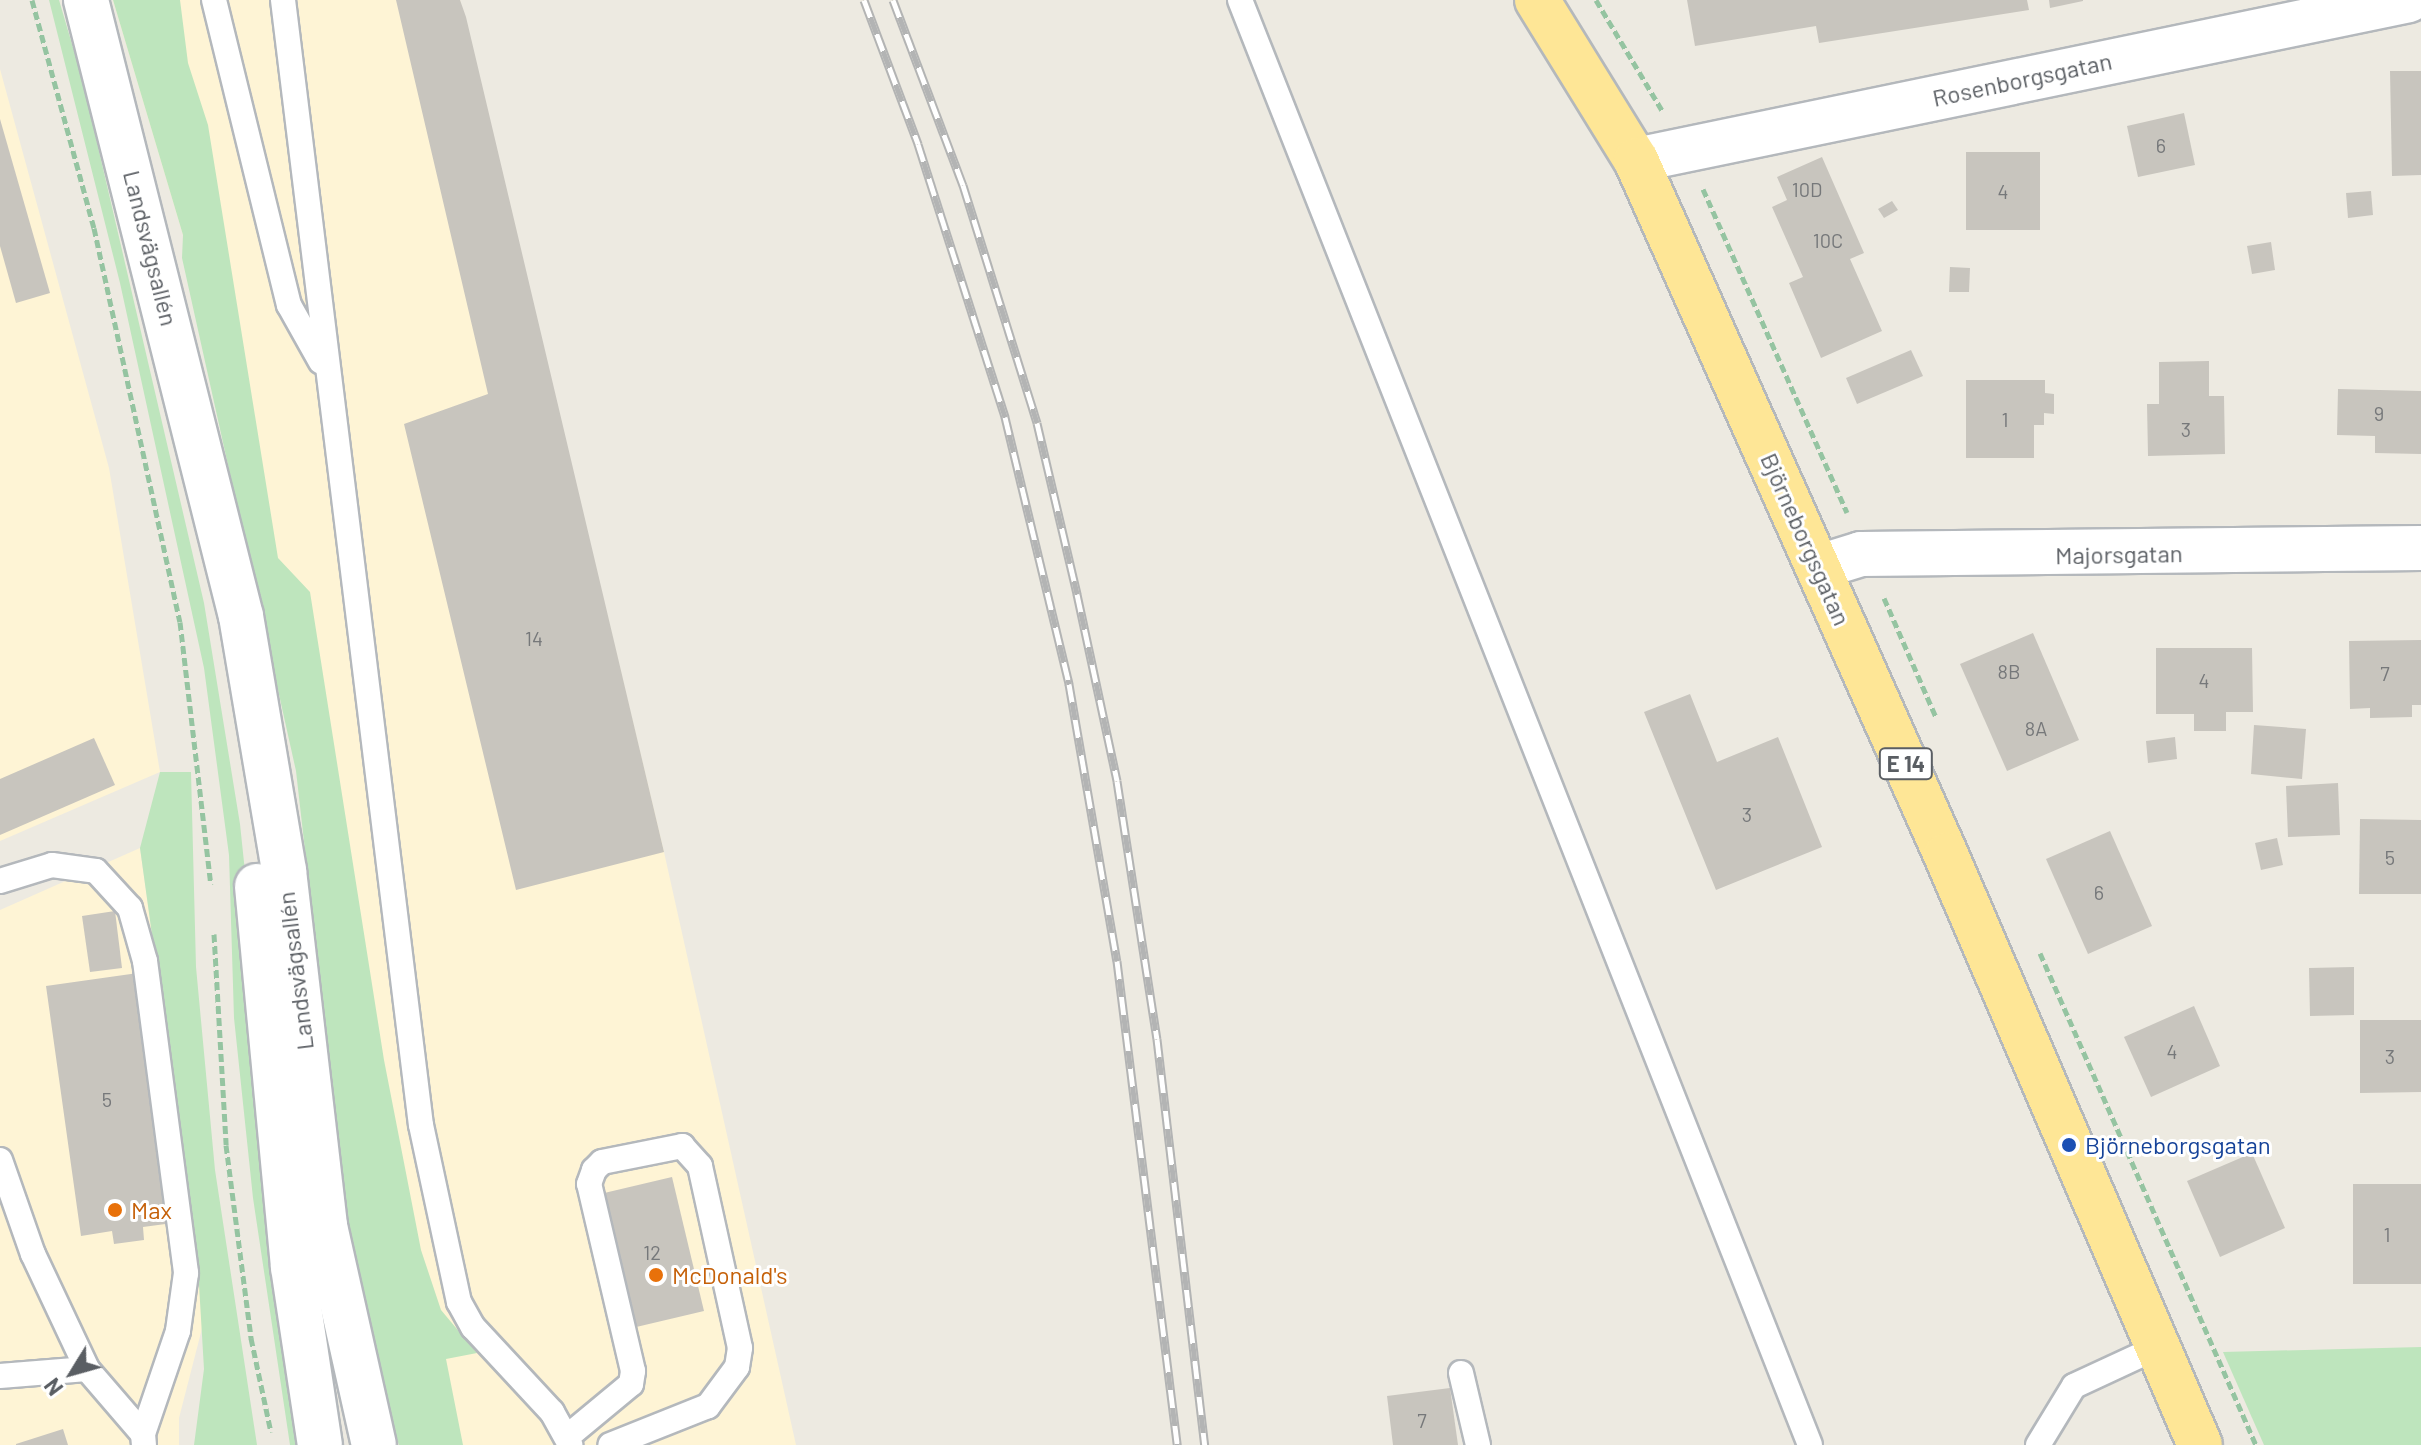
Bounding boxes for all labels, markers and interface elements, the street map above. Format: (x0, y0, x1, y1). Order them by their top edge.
street label: Rosenborgsgatan (1930, 46, 2114, 112)
house number: 6 (2156, 133, 2166, 157)
street label: Landsvägsallén (118, 167, 184, 329)
house number: 10D (1792, 177, 1822, 201)
house number: 4 (1997, 179, 2009, 203)
house number: 10C (1813, 228, 1843, 252)
house number: 9 (2374, 401, 2384, 425)
house number: 1 (2002, 407, 2008, 431)
house number: 3 (2181, 417, 2191, 441)
street label: Björneborgsgatan (1755, 448, 1857, 630)
street label: Majorsgatan (2055, 538, 2183, 570)
house number: 14 (525, 626, 543, 650)
house number: 8B (1998, 659, 2020, 683)
house number: 7 (2380, 661, 2390, 685)
house number: 4 (2198, 668, 2210, 692)
house number: 8A (2025, 716, 2047, 740)
road number: E 14 (1878, 746, 1934, 782)
house number: 3 (1742, 802, 1752, 826)
house number: 5 (2385, 845, 2395, 869)
house number: 6 (2094, 880, 2104, 904)
street label: Landsvägsallén (271, 890, 319, 1052)
house number: 4 (2166, 1039, 2178, 1063)
house number: 3 (2385, 1044, 2395, 1068)
house number: 5 (102, 1087, 112, 1111)
place label: Björneborgsgatan (2085, 1131, 2271, 1159)
marker: Björneborgsgatan (2060, 1136, 2078, 1154)
place label: Max (131, 1196, 172, 1224)
marker: Max (106, 1201, 124, 1219)
house number: 1 (2384, 1222, 2390, 1246)
house number: 12 (643, 1240, 661, 1264)
place label: McDonald's (672, 1261, 787, 1289)
marker: McDonald's (647, 1266, 665, 1284)
north arrow (32, 1333, 112, 1413)
text: N (38, 1374, 68, 1401)
house number: 7 (1417, 1408, 1427, 1432)

